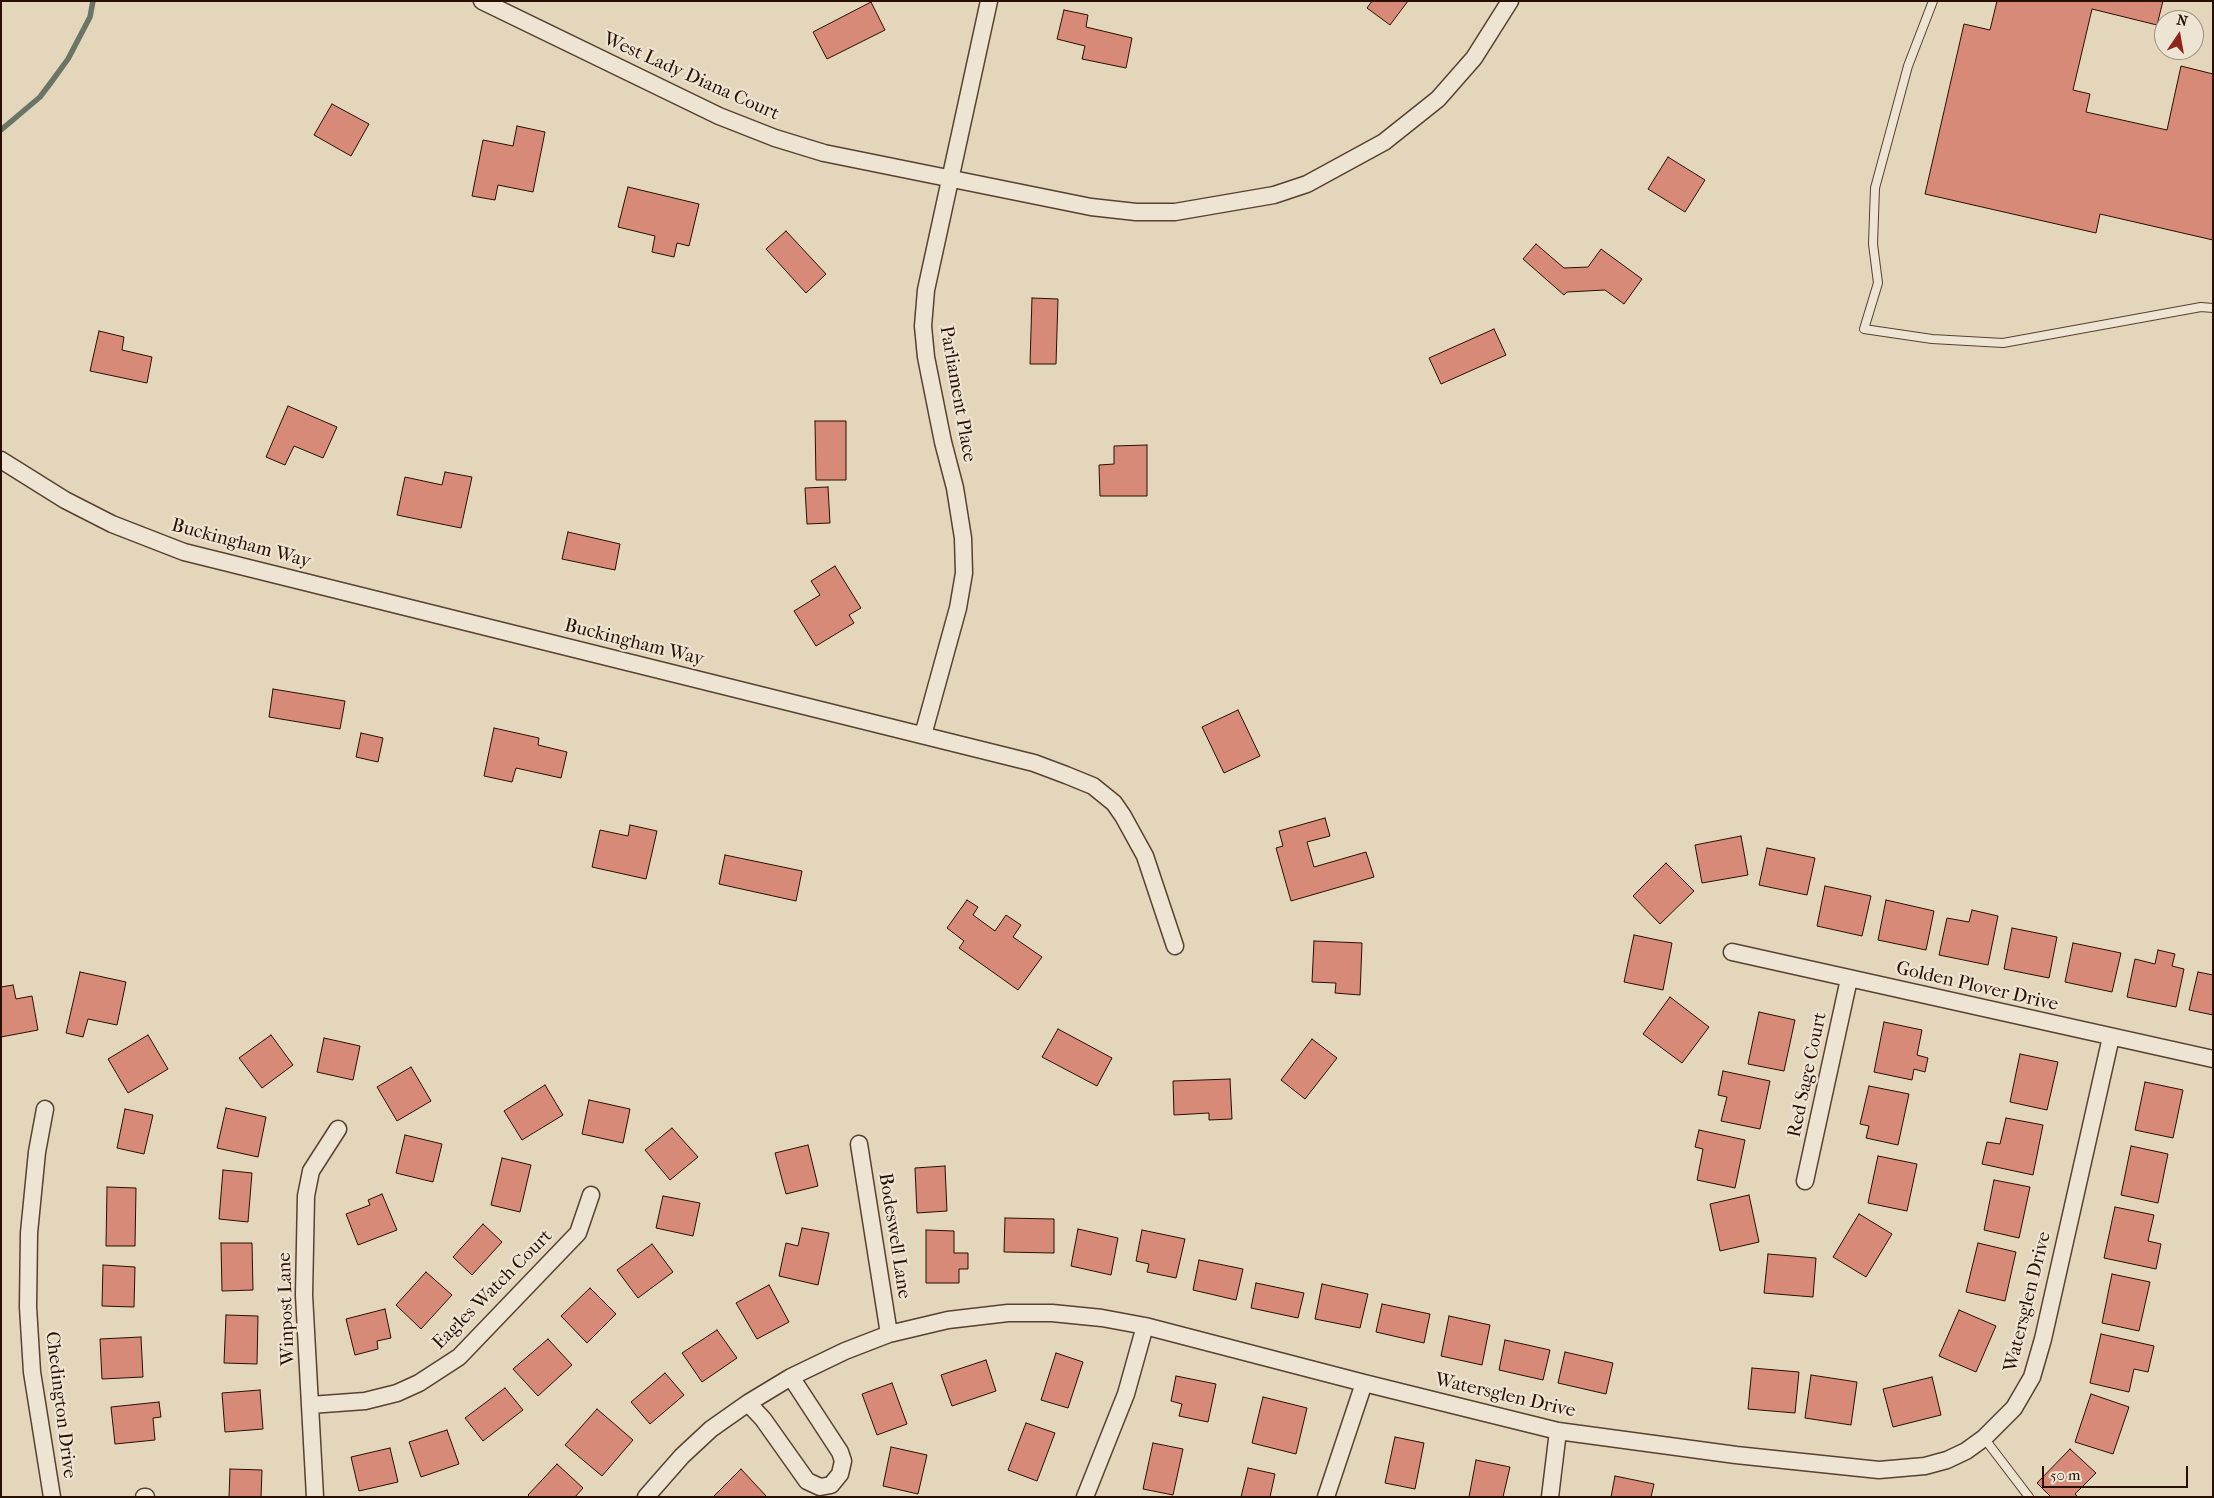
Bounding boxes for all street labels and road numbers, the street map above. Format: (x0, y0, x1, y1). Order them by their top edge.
street label: West Lady Diana Court (600, 28, 782, 126)
street label: Parliament Place (934, 324, 980, 464)
street label: Buckingham Way (169, 514, 313, 574)
street label: Buckingham Way (562, 615, 706, 671)
street label: Golden Plover Drive (1894, 957, 2060, 1017)
street label: Red Sage Court (1784, 1010, 1832, 1140)
street label: Bodeswell Lane (873, 1171, 915, 1301)
street label: Eagles Watch Court (428, 1225, 558, 1355)
street label: Watersglen Drive (2000, 1230, 2056, 1374)
street label: Winpost Lane (274, 1252, 300, 1366)
street label: Chedington Drive (40, 1330, 80, 1480)
street label: Watersglen Drive (1432, 1369, 1578, 1423)

